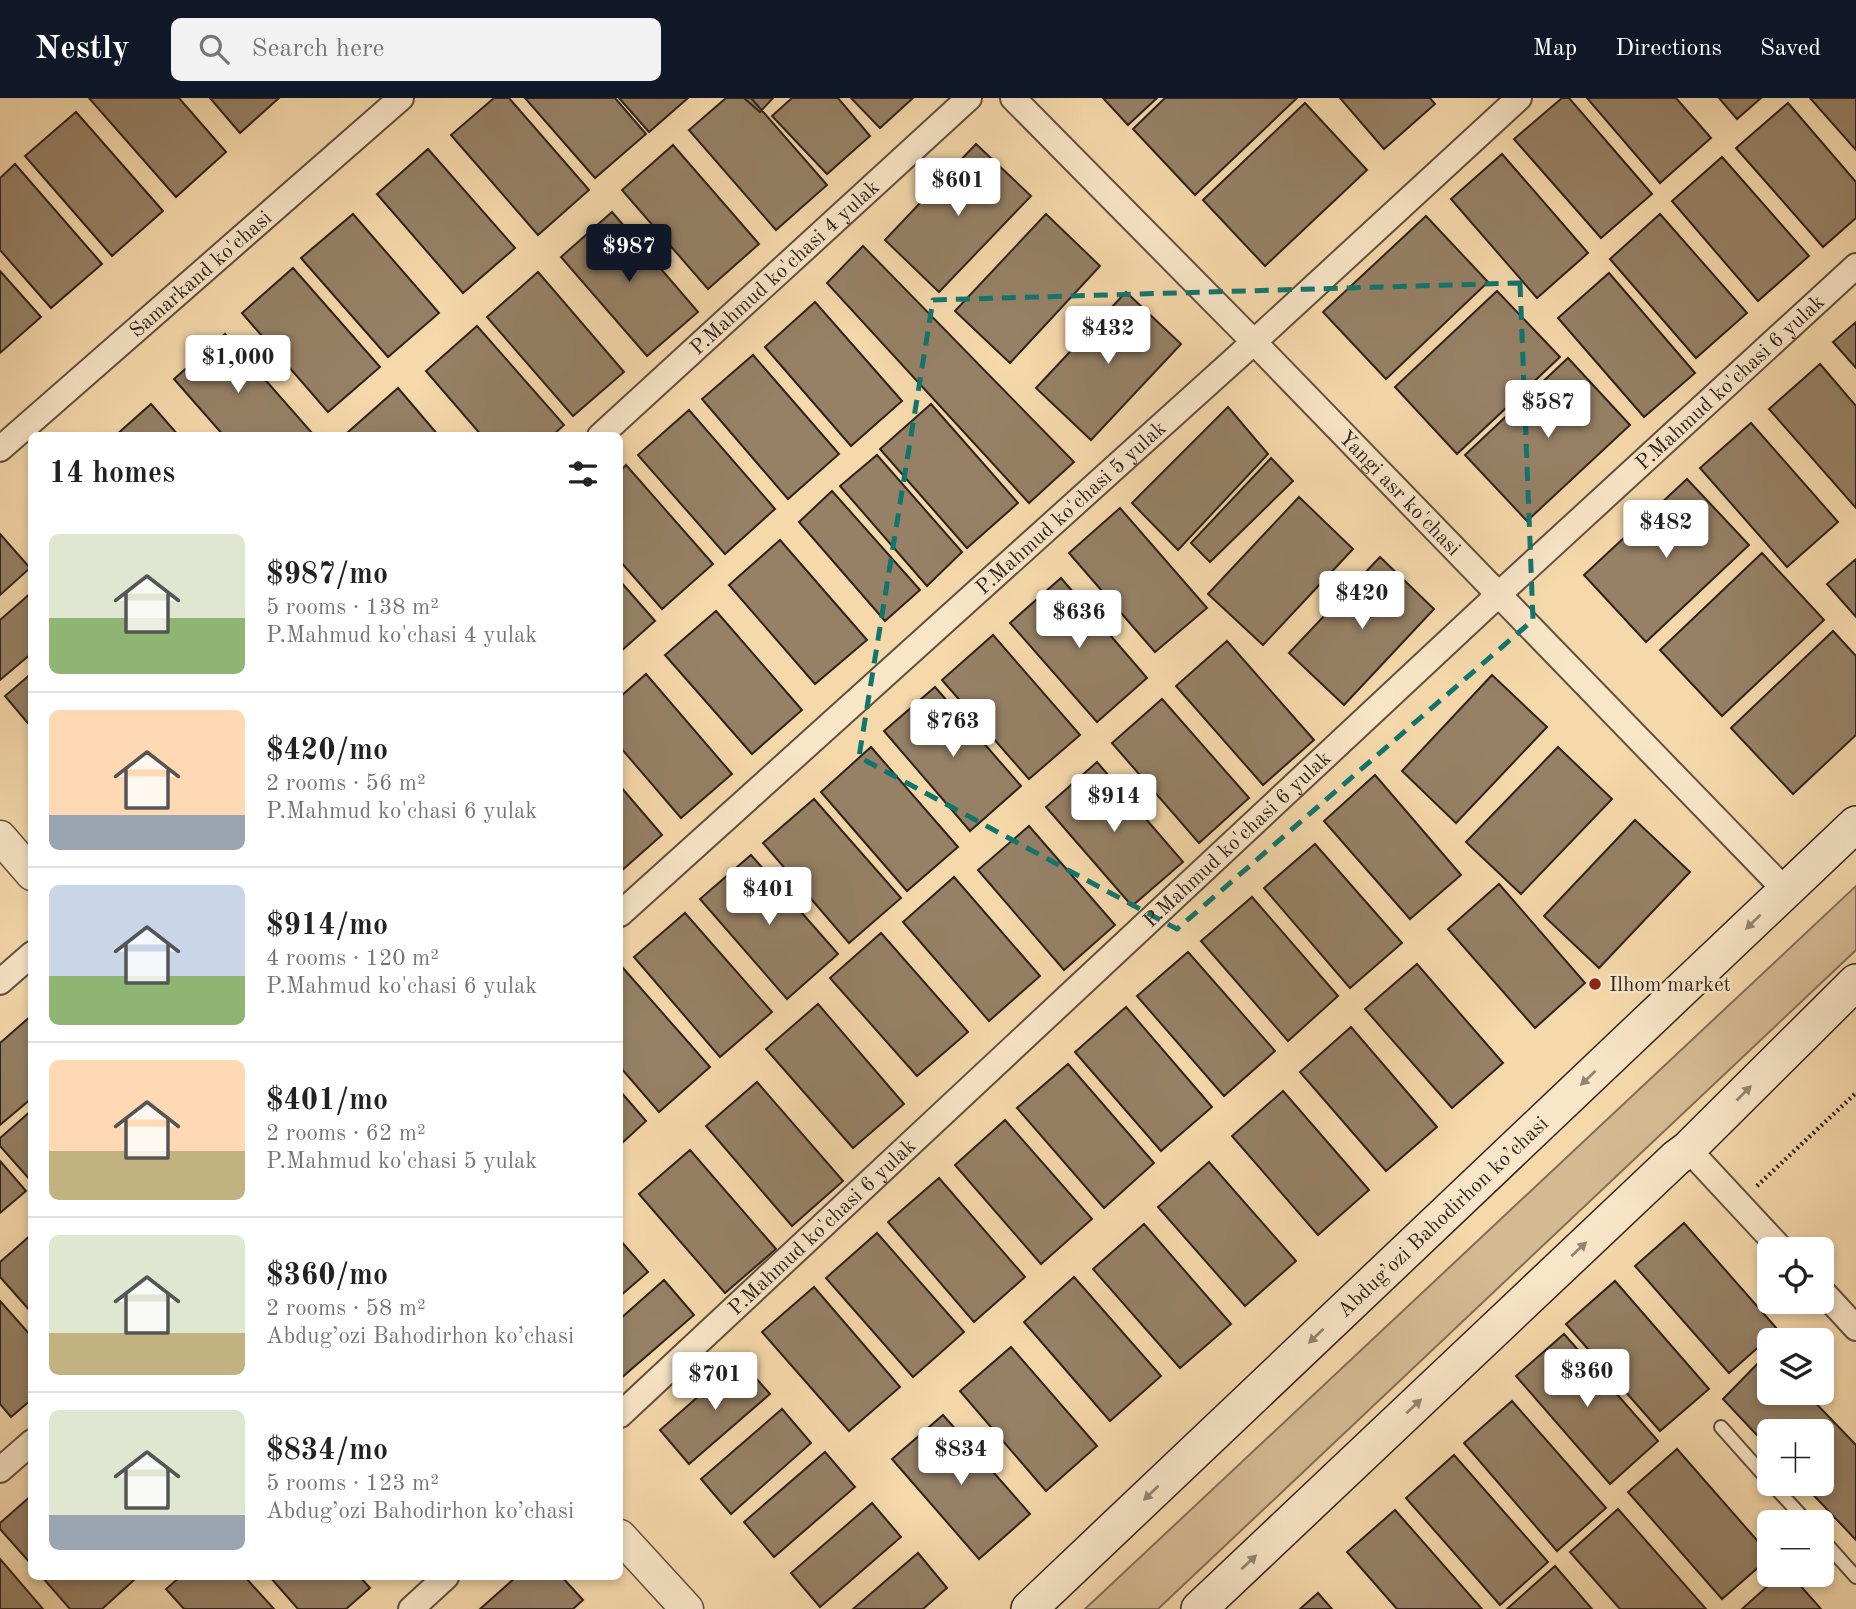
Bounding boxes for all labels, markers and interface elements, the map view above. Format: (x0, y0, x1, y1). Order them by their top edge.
search box (171, 18, 661, 81)
icon: search (195, 30, 233, 68)
text: Nestly (35, 33, 129, 66)
text: Search here (251, 36, 385, 62)
text: Map (1533, 37, 1577, 61)
text: Directions (1615, 37, 1722, 61)
text: Saved (1760, 37, 1821, 61)
pin: $601 (917, 158, 999, 218)
text: $601 (931, 169, 985, 192)
street label: P.Mahmud ko'chasi 4 yulak (687, 177, 884, 360)
street label: Samarkand ko'chasi (126, 208, 276, 342)
pin: $987 (588, 225, 670, 284)
text: $987 (602, 235, 656, 258)
street label: P.Mahmud ko'chasi 6 yulak (1632, 292, 1829, 475)
pin: $432 (1067, 306, 1149, 366)
text: $432 (1081, 317, 1135, 340)
pin: $1,000 (181, 336, 295, 395)
text: $1,000 (201, 346, 275, 369)
pin: $587 (1507, 380, 1589, 440)
text: $587 (1521, 391, 1575, 414)
street label: P.Mahmud ko'chasi 5 yulak (973, 418, 1171, 599)
street label: Yangi asr ko'chasi (1334, 427, 1464, 560)
icon: filters (564, 455, 602, 493)
text: 14 homes (49, 459, 175, 489)
pin: $482 (1625, 500, 1707, 560)
text: $482 (1639, 511, 1693, 534)
text: $987/mo (266, 560, 388, 590)
icon: home (105, 562, 189, 646)
pin: $420 (1321, 572, 1403, 631)
text: $420 (1335, 582, 1389, 605)
pin: $636 (1038, 590, 1120, 650)
text: 5 rooms · 138 m² (266, 596, 439, 619)
text: $636 (1052, 601, 1106, 624)
text: P.Mahmud ko'chasi 4 yulak (266, 624, 537, 647)
pin: $763 (912, 700, 994, 759)
text: $763 (926, 710, 980, 733)
text: $420/mo (266, 736, 388, 766)
icon: home (105, 738, 189, 822)
street label: P.Mahmud ko'chasi 6 yulak (1140, 748, 1336, 932)
text: 2 rooms · 56 m² (266, 772, 426, 795)
pin: $914 (1073, 774, 1155, 834)
text: $914 (1087, 785, 1141, 808)
text: P.Mahmud ko'chasi 6 yulak (266, 800, 537, 823)
pin: $401 (728, 868, 810, 927)
text: $401 (742, 878, 796, 901)
text: $914/mo (266, 911, 388, 941)
icon: home (105, 913, 189, 997)
one-way arrow (1745, 913, 1762, 929)
text: 4 rooms · 120 m² (266, 947, 439, 970)
text: P.Mahmud ko'chasi 6 yulak (266, 975, 537, 998)
place label: Ilhom market (1609, 975, 1731, 996)
marker: Ilhom market (1587, 976, 1603, 992)
one-way arrow (1580, 1070, 1597, 1086)
one-way arrow (1736, 1085, 1752, 1101)
text: $401/mo (266, 1086, 388, 1116)
icon: home (105, 1088, 189, 1172)
street label: Abdug’ozi Bahodirhon ko’chasi (1334, 1113, 1553, 1322)
text: 2 rooms · 62 m² (266, 1122, 426, 1145)
street label: P.Mahmud ko'chasi 6 yulak (725, 1135, 921, 1320)
text: P.Mahmud ko'chasi 5 yulak (266, 1150, 537, 1173)
map controls (1757, 1237, 1834, 1587)
button: locate (1757, 1237, 1834, 1314)
one-way arrow (1570, 1242, 1587, 1258)
text: $360/mo (266, 1261, 388, 1291)
icon: home (105, 1263, 189, 1347)
text: 2 rooms · 58 m² (266, 1297, 426, 1320)
text: Abdug’ozi Bahodirhon ko’chasi (266, 1325, 574, 1348)
one-way arrow (1308, 1328, 1325, 1345)
button: layers (1757, 1328, 1834, 1405)
pin: $360 (1546, 1350, 1628, 1409)
pin: $701 (674, 1352, 756, 1412)
text: $360 (1560, 1360, 1614, 1383)
text: $701 (688, 1363, 742, 1386)
one-way arrow (1405, 1398, 1422, 1414)
button: + (1757, 1419, 1834, 1496)
pin: $834 (920, 1428, 1002, 1487)
text: $834/mo (266, 1436, 388, 1466)
icon: home (105, 1438, 189, 1522)
text: $834 (934, 1438, 988, 1461)
text: 5 rooms · 123 m² (266, 1472, 439, 1495)
one-way arrow (1143, 1484, 1160, 1501)
text: Abdug’ozi Bahodirhon ko’chasi (266, 1500, 574, 1523)
button: − (1757, 1510, 1834, 1587)
one-way arrow (1240, 1554, 1257, 1571)

